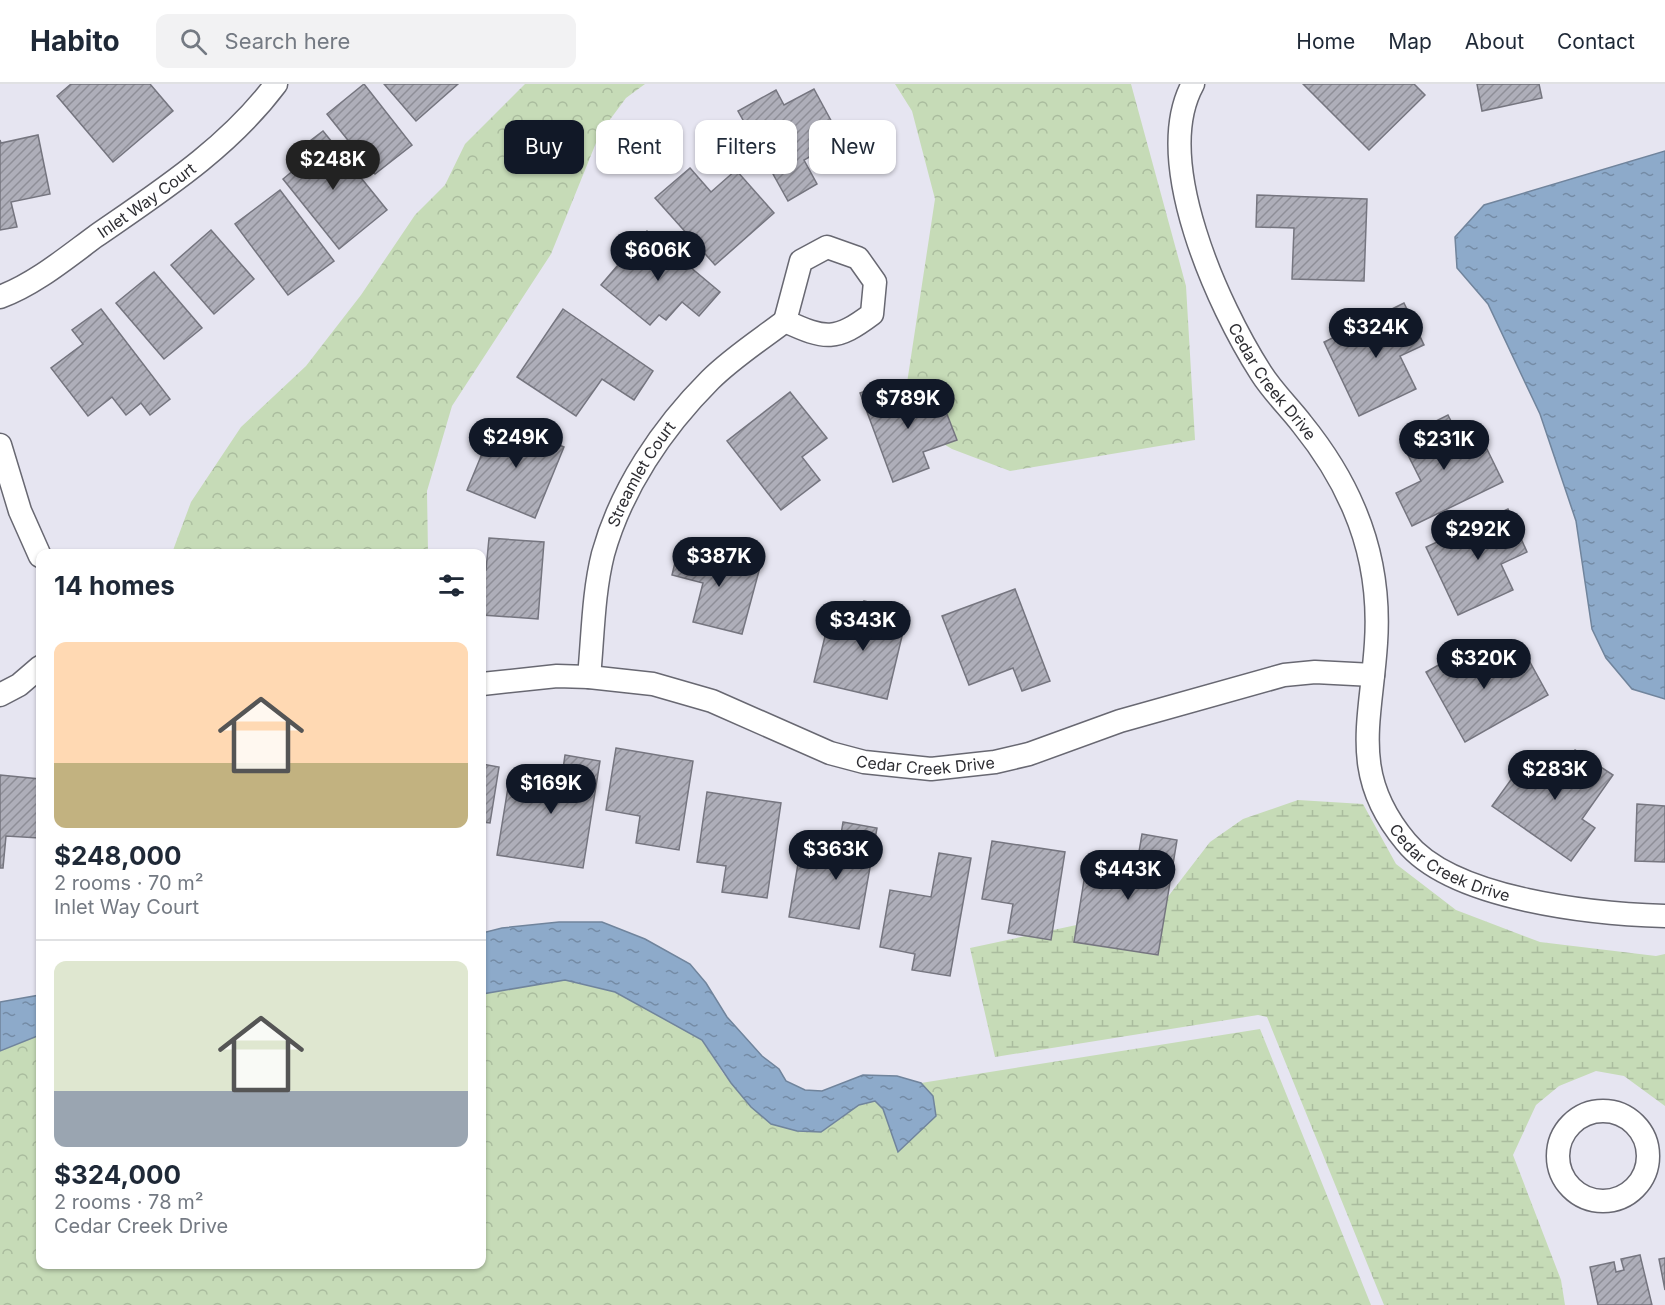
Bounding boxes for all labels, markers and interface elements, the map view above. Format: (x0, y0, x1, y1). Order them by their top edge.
search box (156, 14, 576, 68)
text: Habito (30, 24, 120, 58)
icon: search (177, 25, 210, 58)
text: Search here (225, 28, 350, 54)
text: Home (1296, 29, 1355, 54)
text: Map (1388, 29, 1432, 54)
text: About (1465, 29, 1524, 54)
text: Contact (1557, 29, 1635, 54)
chip: Buy (504, 120, 584, 174)
chip: Rent (596, 120, 683, 174)
chip: Filters (695, 120, 797, 174)
chip: New (809, 120, 896, 174)
pin: $248K (291, 140, 375, 191)
text: $248K (300, 147, 366, 171)
street label: Inlet Way Court (93, 158, 200, 242)
pin: $606K (616, 231, 700, 282)
text: $606K (625, 238, 691, 262)
pin: $324K (1334, 308, 1418, 359)
text: $324K (1343, 315, 1409, 339)
street label: Cedar Creek Drive (1224, 319, 1321, 444)
pin: $789K (866, 379, 950, 430)
text: $789K (876, 386, 940, 410)
street label: Streamlet Court (603, 417, 679, 530)
pin: $249K (474, 418, 558, 469)
pin: $231K (1402, 420, 1486, 471)
text: $249K (483, 425, 549, 449)
text: $231K (1413, 427, 1475, 451)
pin: $292K (1436, 510, 1520, 561)
text: $292K (1445, 517, 1511, 541)
pin: $387K (677, 537, 761, 588)
text: $387K (686, 544, 752, 568)
icon: filters (435, 569, 468, 602)
text: 14 homes (54, 570, 175, 601)
pin: $343K (821, 601, 905, 652)
text: $343K (830, 608, 896, 632)
pin: $320K (1442, 639, 1526, 690)
text: $320K (1451, 646, 1517, 670)
icon: home (207, 681, 315, 789)
street label: Cedar Creek Drive (854, 750, 996, 779)
pin: $283K (1513, 750, 1597, 801)
text: $283K (1522, 757, 1588, 781)
pin: $169K (509, 764, 593, 815)
text: $169K (520, 771, 582, 795)
street label: Cedar Creek Drive (1385, 820, 1512, 906)
pin: $363K (794, 830, 878, 881)
text: $363K (803, 837, 869, 861)
text: $248,000 (54, 840, 181, 871)
pin: $443K (1086, 850, 1170, 901)
text: $443K (1094, 857, 1162, 881)
text: 2 rooms · 70 m² (54, 871, 204, 895)
text: Inlet Way Court (54, 895, 199, 919)
icon: home (207, 1000, 315, 1108)
text: $324,000 (54, 1159, 181, 1190)
text: 2 rooms · 78 m² (54, 1190, 203, 1214)
text: Cedar Creek Drive (54, 1214, 228, 1238)

